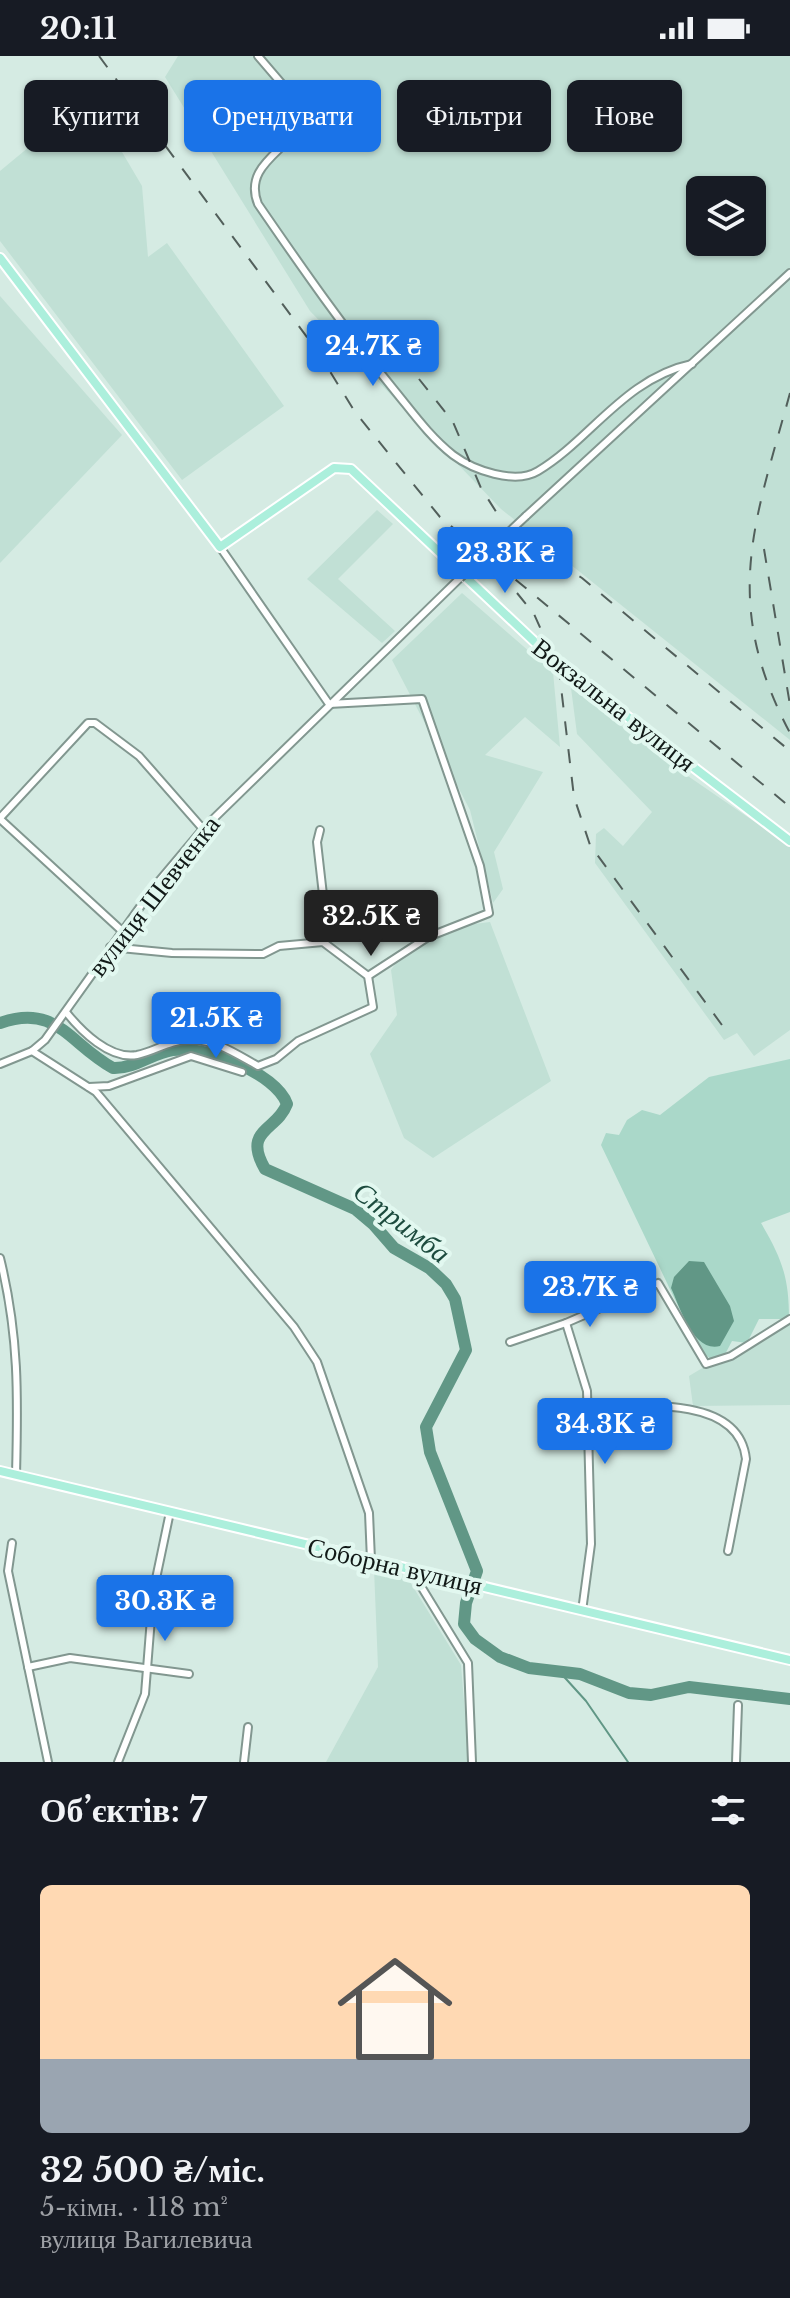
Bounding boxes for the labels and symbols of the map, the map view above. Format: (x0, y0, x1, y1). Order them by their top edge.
pin: 24.7K ₴ (299, 320, 447, 388)
pin: 23.3K ₴ (431, 527, 579, 595)
street label: Вокзальна вулиця (526, 631, 702, 779)
street label: вулиця Шевченка (81, 809, 227, 983)
pin: 32.5K ₴ (297, 890, 445, 958)
pin: 21.5K ₴ (142, 992, 290, 1060)
water label: Стримба (346, 1174, 457, 1271)
pin: 23.7K ₴ (516, 1261, 664, 1329)
pin: 34.3K ₴ (531, 1398, 679, 1466)
street label: Соборна вулиця (304, 1530, 486, 1602)
pin: 30.3K ₴ (91, 1575, 239, 1643)

